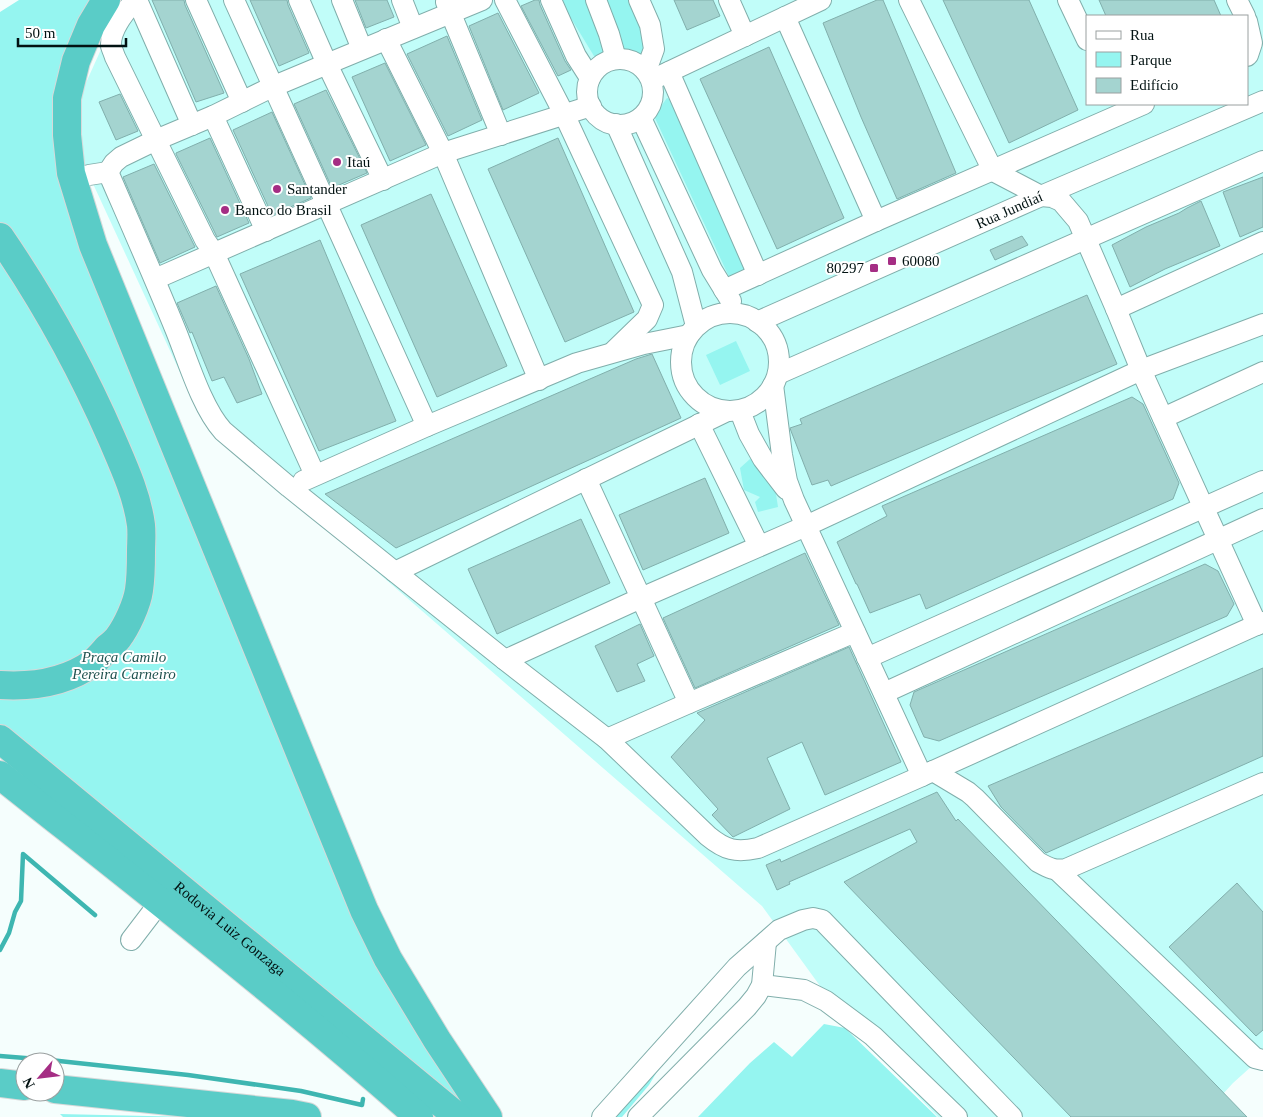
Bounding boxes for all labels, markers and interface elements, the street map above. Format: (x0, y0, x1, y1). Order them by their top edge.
scale bar (18, 15, 125, 47)
legend (1086, 15, 1248, 105)
text: 50 m (25, 25, 56, 41)
text: Rua (1130, 27, 1155, 43)
text: Parque (1130, 52, 1172, 68)
text: Edifício (1130, 77, 1178, 93)
place label: Itaú (347, 154, 371, 170)
marker: Itaú (331, 156, 343, 168)
place label: Santander (287, 181, 347, 197)
marker: Santander (271, 183, 283, 195)
street label: Rua Jundiaí (973, 188, 1045, 232)
place label: Banco do Brasil (235, 202, 332, 218)
marker: Banco do Brasil (219, 204, 231, 216)
place label: 60080 (902, 253, 940, 269)
marker: 60080 (886, 255, 898, 267)
place label: 80297 (827, 260, 865, 276)
marker: 80297 (868, 262, 880, 274)
park label: Praça Camilo Pereira Carneiro (71, 649, 176, 682)
street label: Rodovia Luiz Gonzaga (171, 878, 289, 979)
north arrow (15, 1052, 65, 1102)
text: N (20, 1075, 38, 1091)

